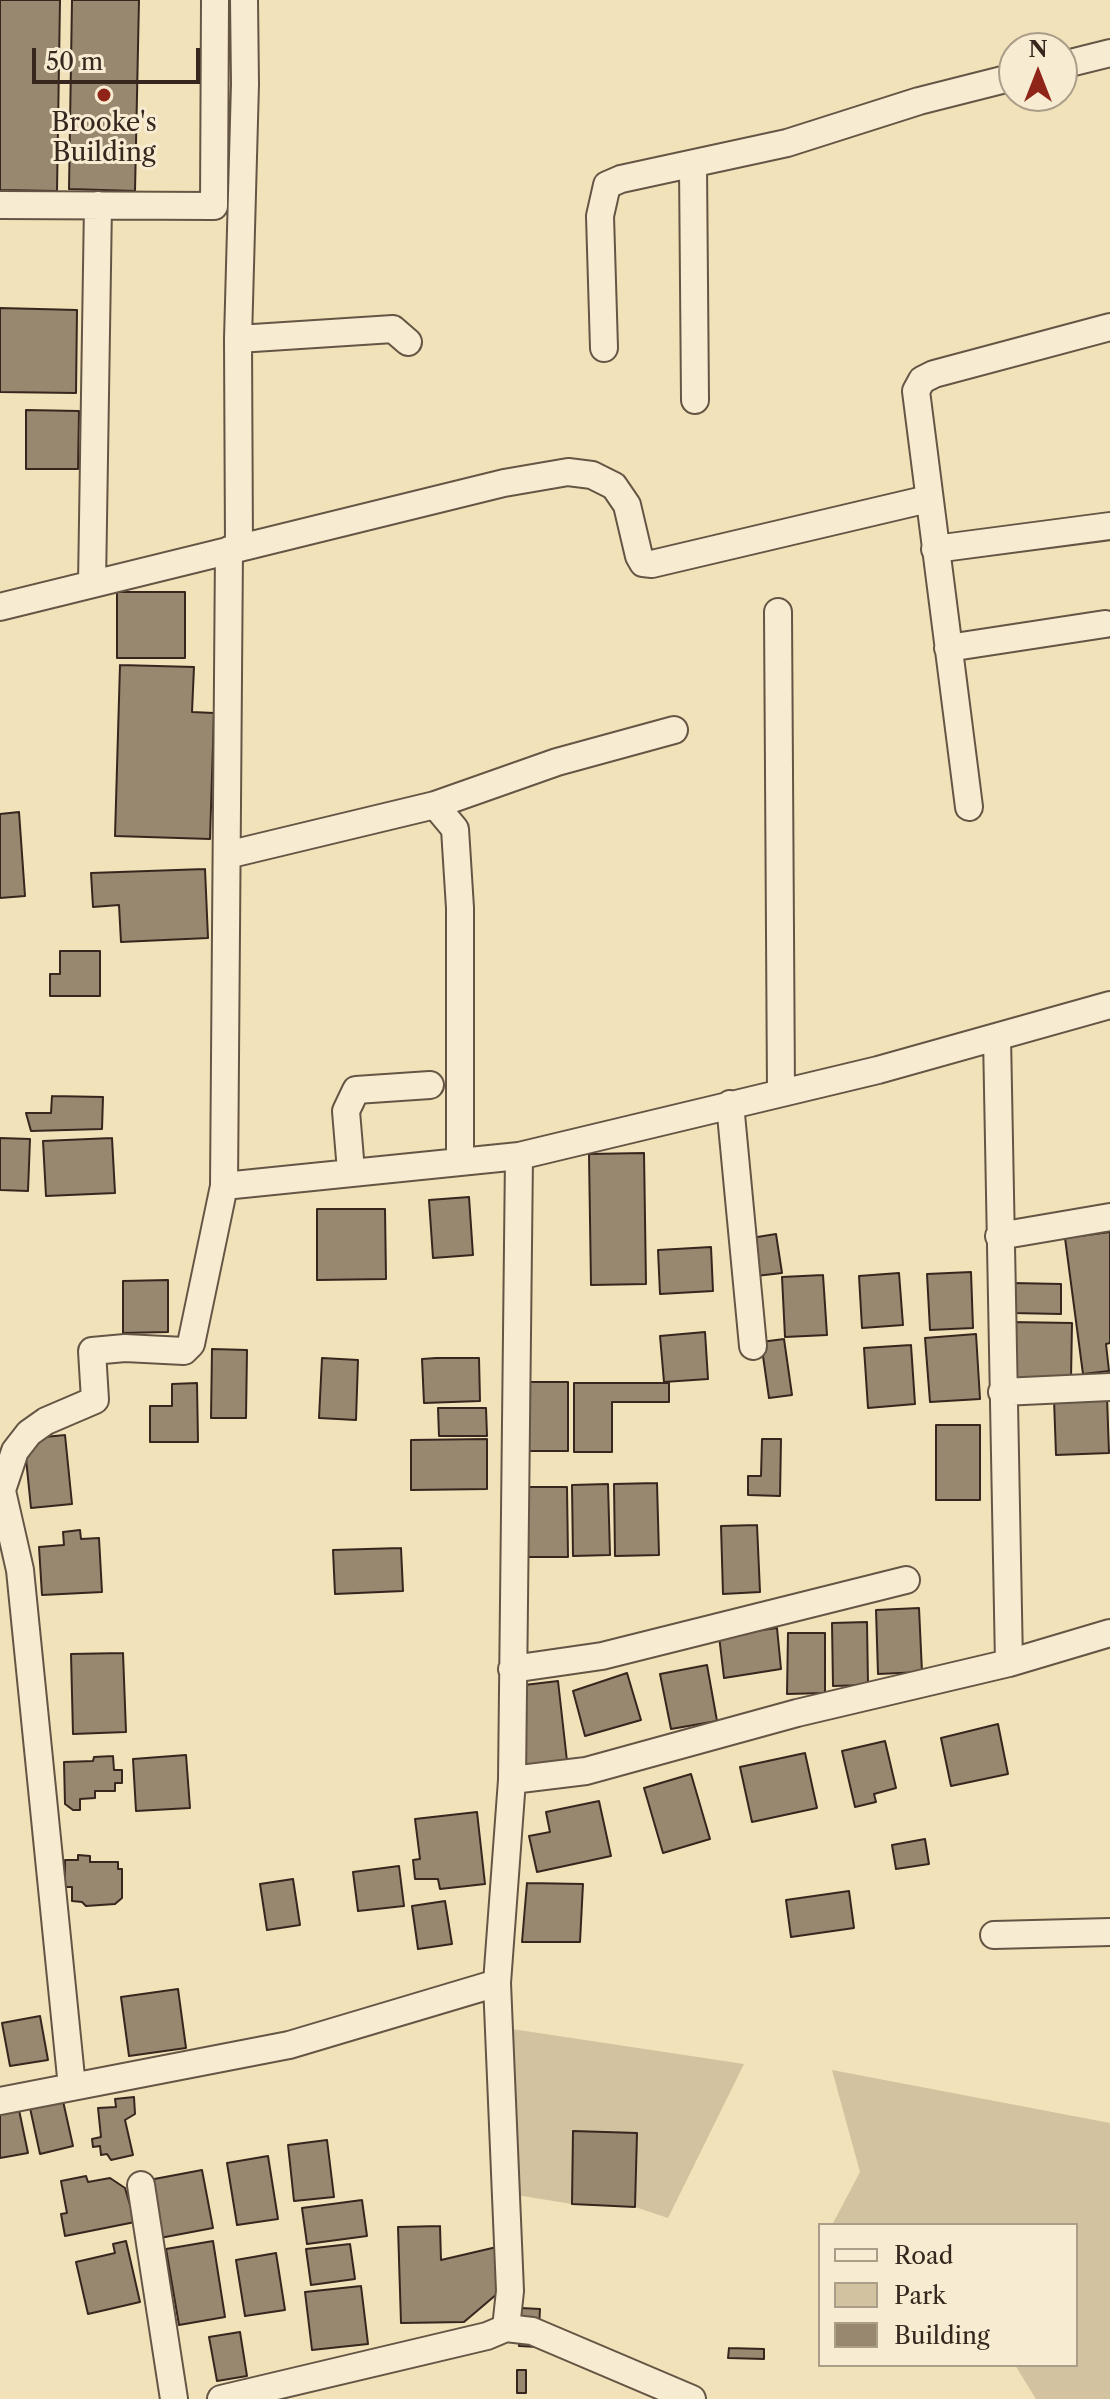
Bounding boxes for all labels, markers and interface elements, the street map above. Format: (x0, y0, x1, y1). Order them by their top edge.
scale bar (36, 32, 204, 82)
north arrow (998, 32, 1078, 112)
text: N (1028, 36, 1048, 63)
text: 50 m (46, 47, 103, 76)
marker: Brooke's Building (95, 86, 113, 104)
place label: Brooke's Building (51, 107, 157, 168)
legend (818, 2223, 1078, 2367)
text: Road (894, 2241, 953, 2270)
text: Park (894, 2281, 946, 2310)
text: Building (894, 2321, 990, 2350)

